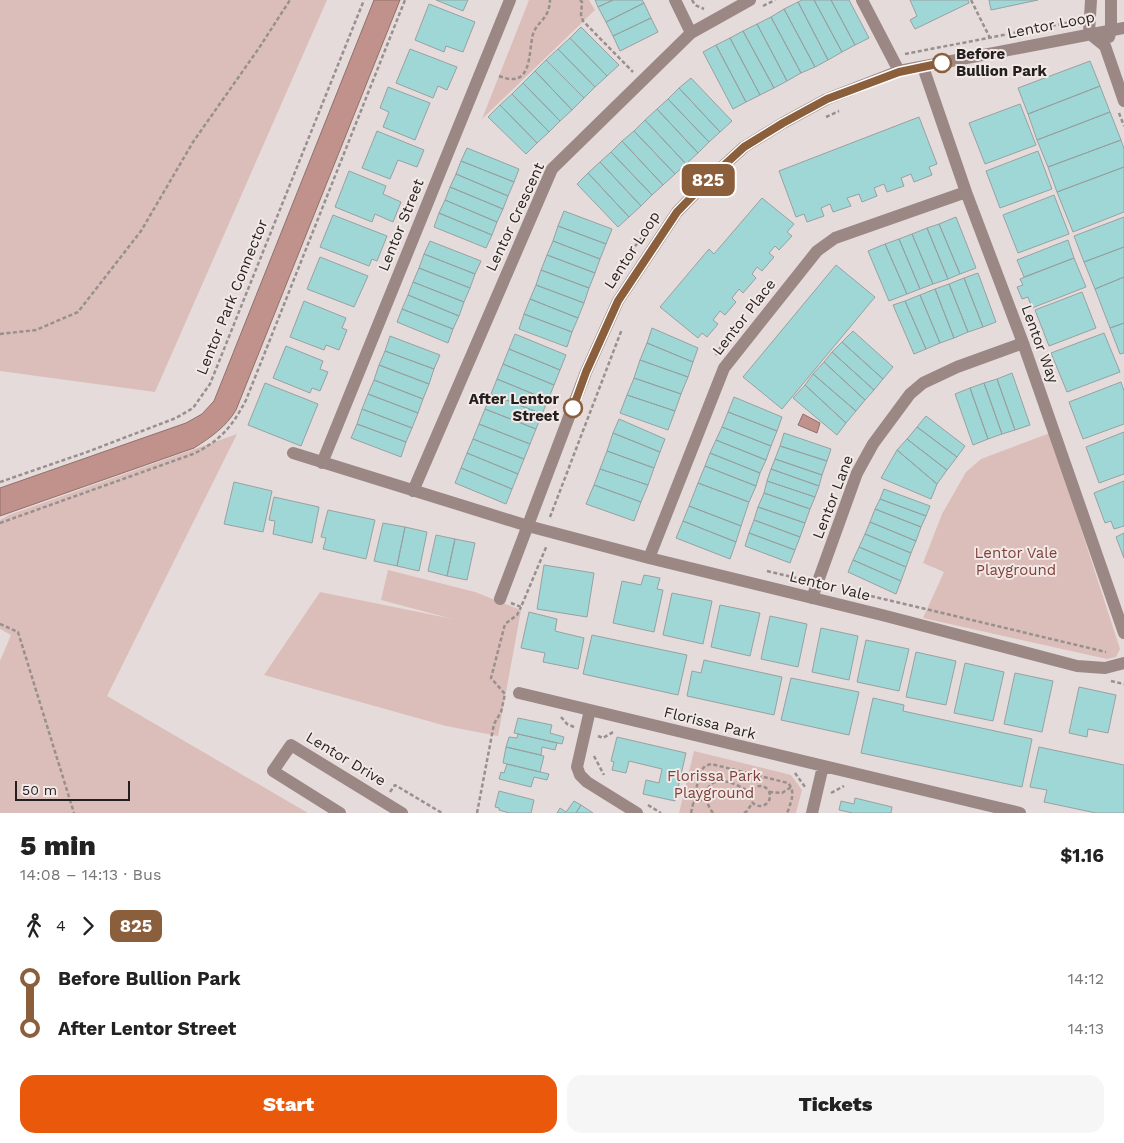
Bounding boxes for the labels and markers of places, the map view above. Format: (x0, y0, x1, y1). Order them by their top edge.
place label: Before Bullion Park (956, 45, 1047, 80)
marker: Before Bullion Park (932, 53, 952, 73)
place label: After Lentor Street (469, 390, 560, 425)
marker: After Lentor Street (563, 398, 583, 418)

